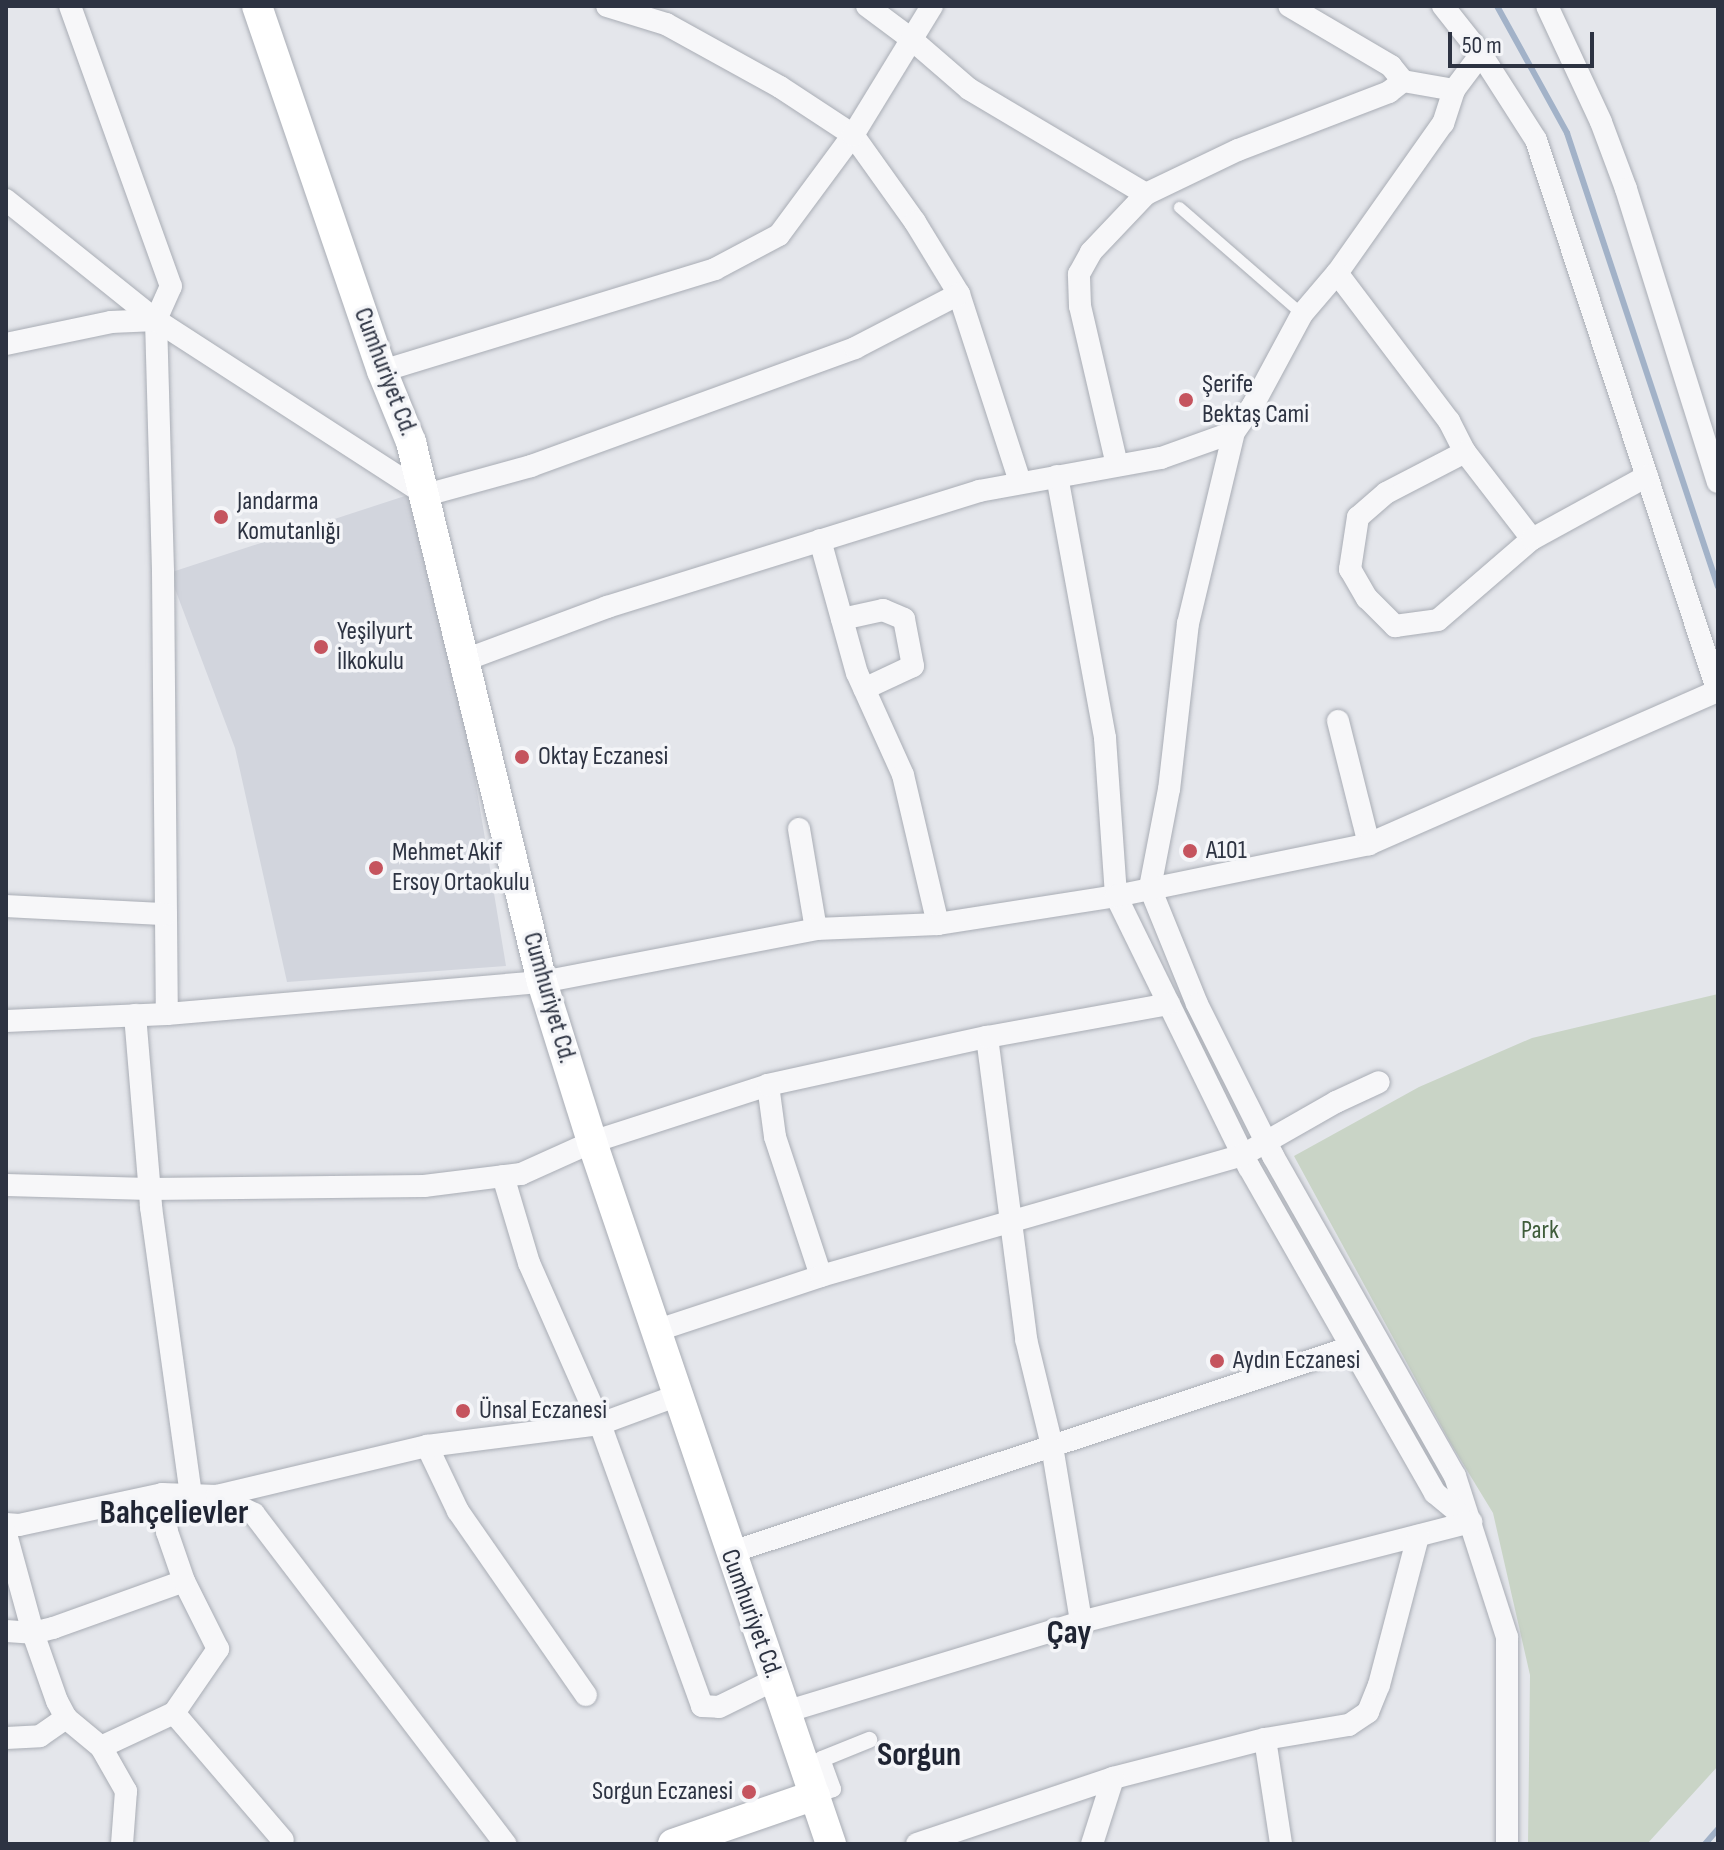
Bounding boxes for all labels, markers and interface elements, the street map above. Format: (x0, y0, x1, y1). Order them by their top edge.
scale bar (1452, 16, 1598, 66)
text: 50 m (1462, 31, 1502, 60)
street label: Cumhuriyet Cd. (346, 304, 424, 440)
place label: Şerife Bektaş Cami (1202, 369, 1309, 430)
marker: Şerife Bektaş Cami (1177, 391, 1195, 409)
place label: Jandarma Komutanlığı (237, 486, 340, 548)
marker: Jandarma Komutanlığı (212, 508, 230, 526)
place label: Yeşilyurt İlkokulu (337, 616, 413, 678)
marker: Yeşilyurt İlkokulu (312, 638, 330, 656)
place label: Oktay Eczanesi (538, 741, 668, 773)
marker: Oktay Eczanesi (513, 748, 531, 766)
place label: A101 (1206, 835, 1247, 867)
place label: Mehmet Akif Ersoy Ortaokulu (392, 837, 530, 898)
marker: A101 (1181, 842, 1199, 860)
marker: Mehmet Akif Ersoy Ortaokulu (367, 859, 385, 877)
street label: Cumhuriyet Cd. (515, 929, 583, 1067)
park label: Park (1521, 1215, 1559, 1247)
place label: Aydın Eczanesi (1233, 1345, 1360, 1377)
marker: Aydın Eczanesi (1208, 1352, 1226, 1370)
place label: Ünsal Eczanesi (479, 1395, 607, 1427)
marker: Ünsal Eczanesi (454, 1402, 472, 1420)
district label: Bahçelievler (100, 1493, 248, 1533)
street label: Cumhuriyet Cd. (713, 1545, 789, 1683)
district label: Çay (1047, 1613, 1091, 1653)
district label: Sorgun (877, 1735, 961, 1775)
place label: Sorgun Eczanesi (592, 1776, 733, 1808)
marker: Sorgun Eczanesi (740, 1783, 758, 1801)

